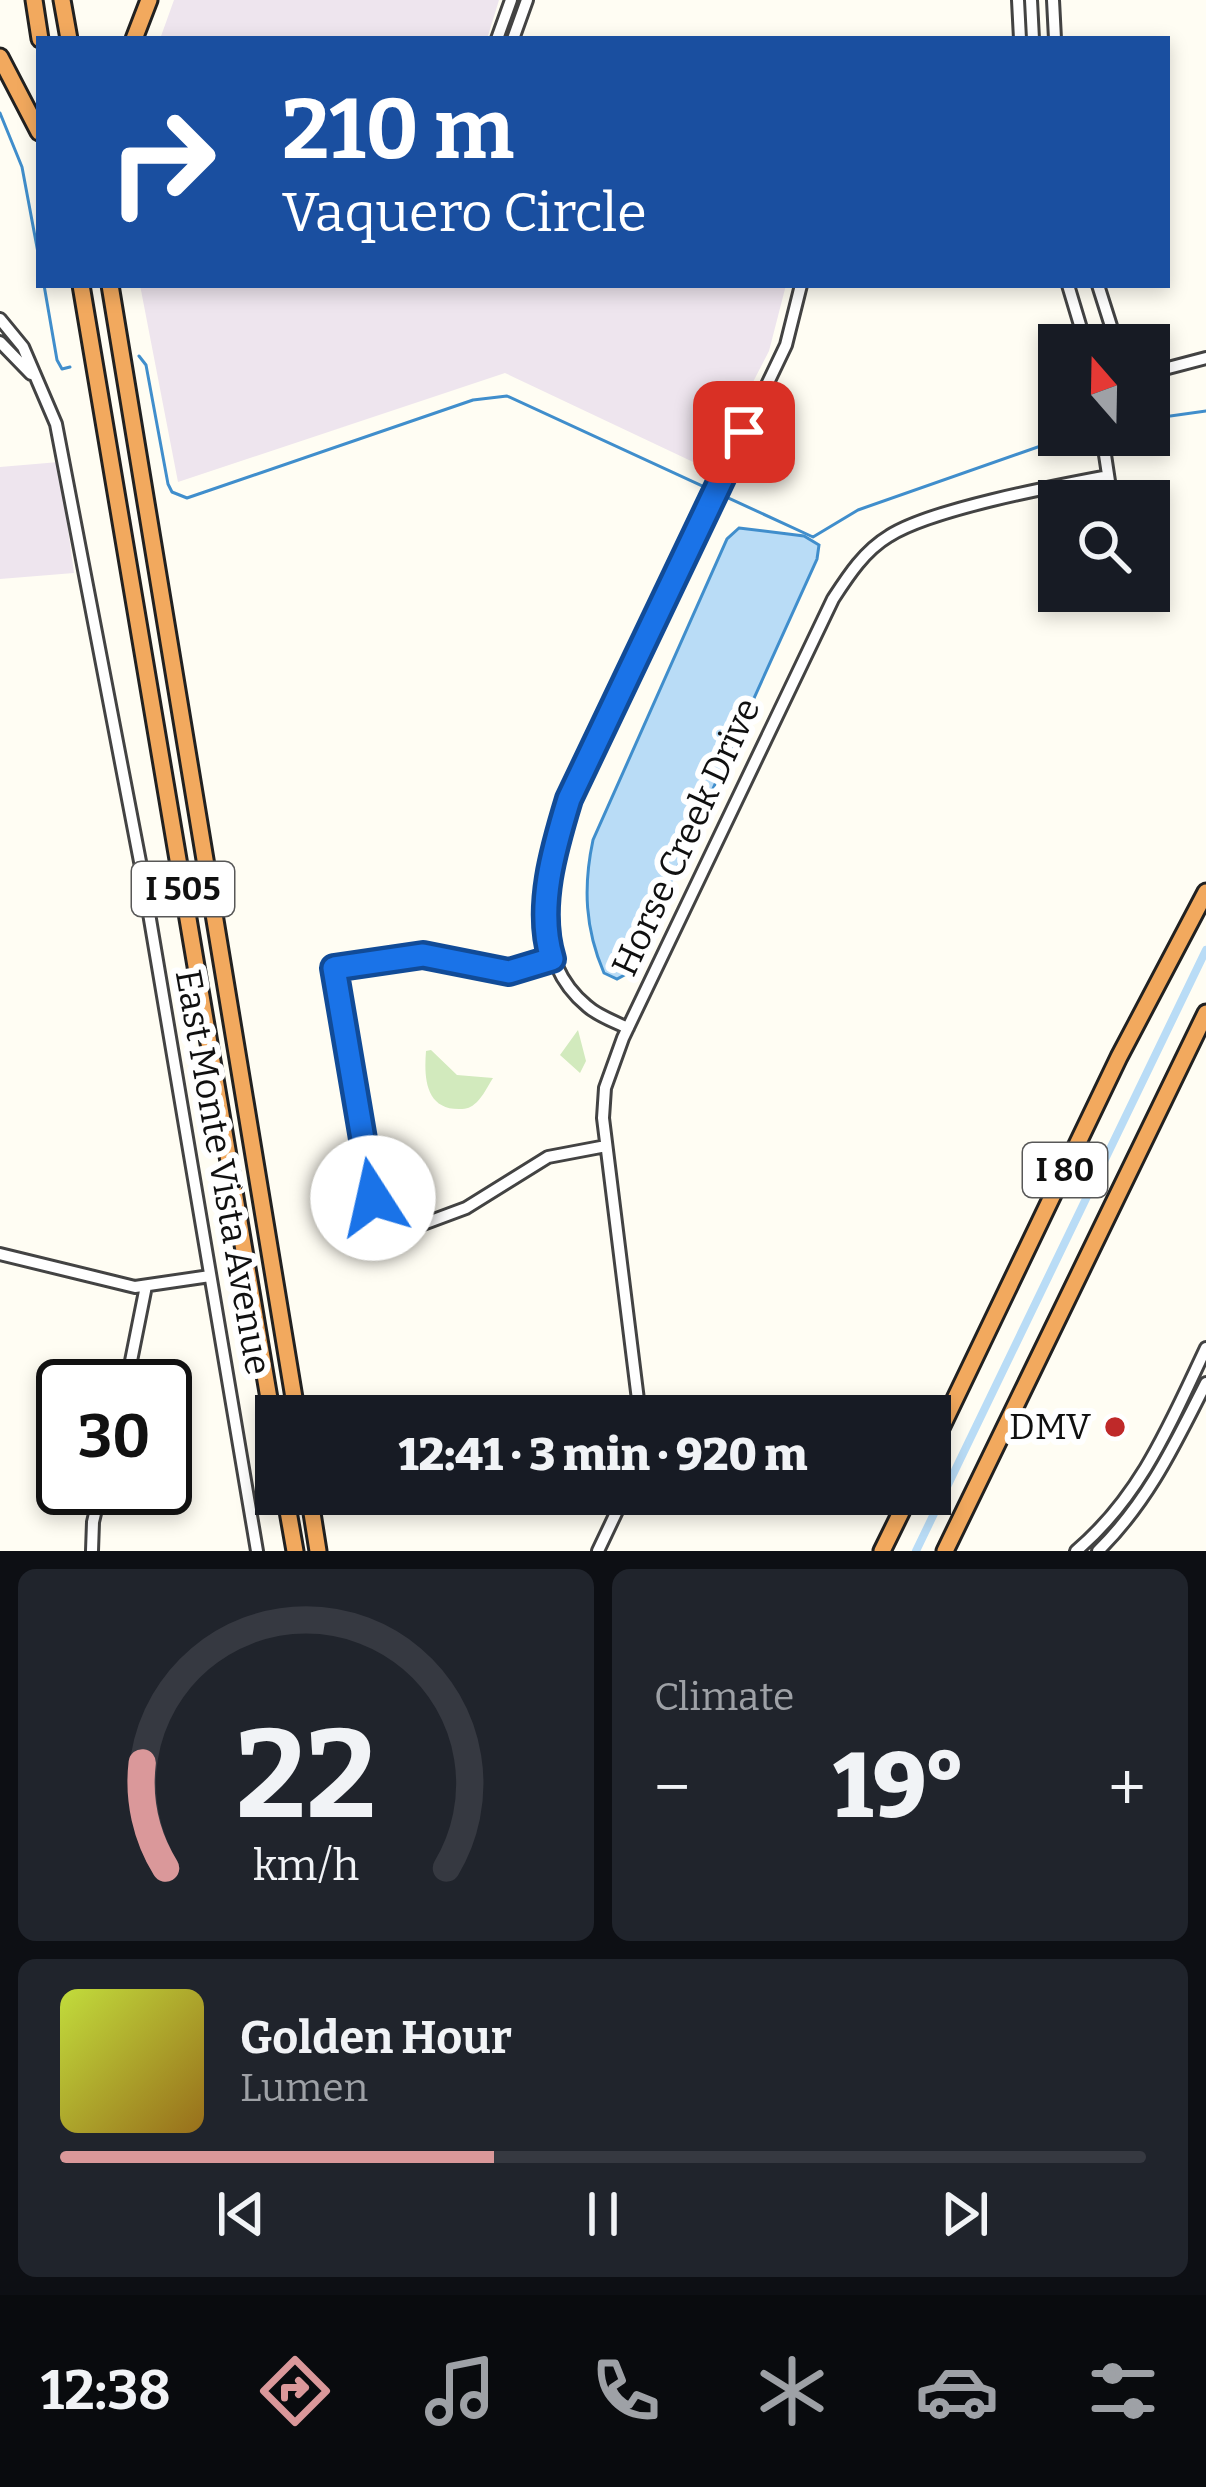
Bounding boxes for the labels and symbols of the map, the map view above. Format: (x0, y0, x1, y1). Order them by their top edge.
north arrow (1038, 324, 1170, 456)
pin (693, 381, 795, 483)
street label: Horse Creek Drive (602, 691, 770, 983)
road number: I 505 (132, 862, 234, 916)
street label: East Monte Vista Avenue (166, 966, 280, 1378)
position arrow (310, 1135, 436, 1261)
road number: I 80 (1023, 1143, 1107, 1197)
speed limit sign: 30 (36, 1359, 192, 1515)
place label: DMV (1009, 1405, 1091, 1449)
marker: DMV (1102, 1414, 1128, 1440)

